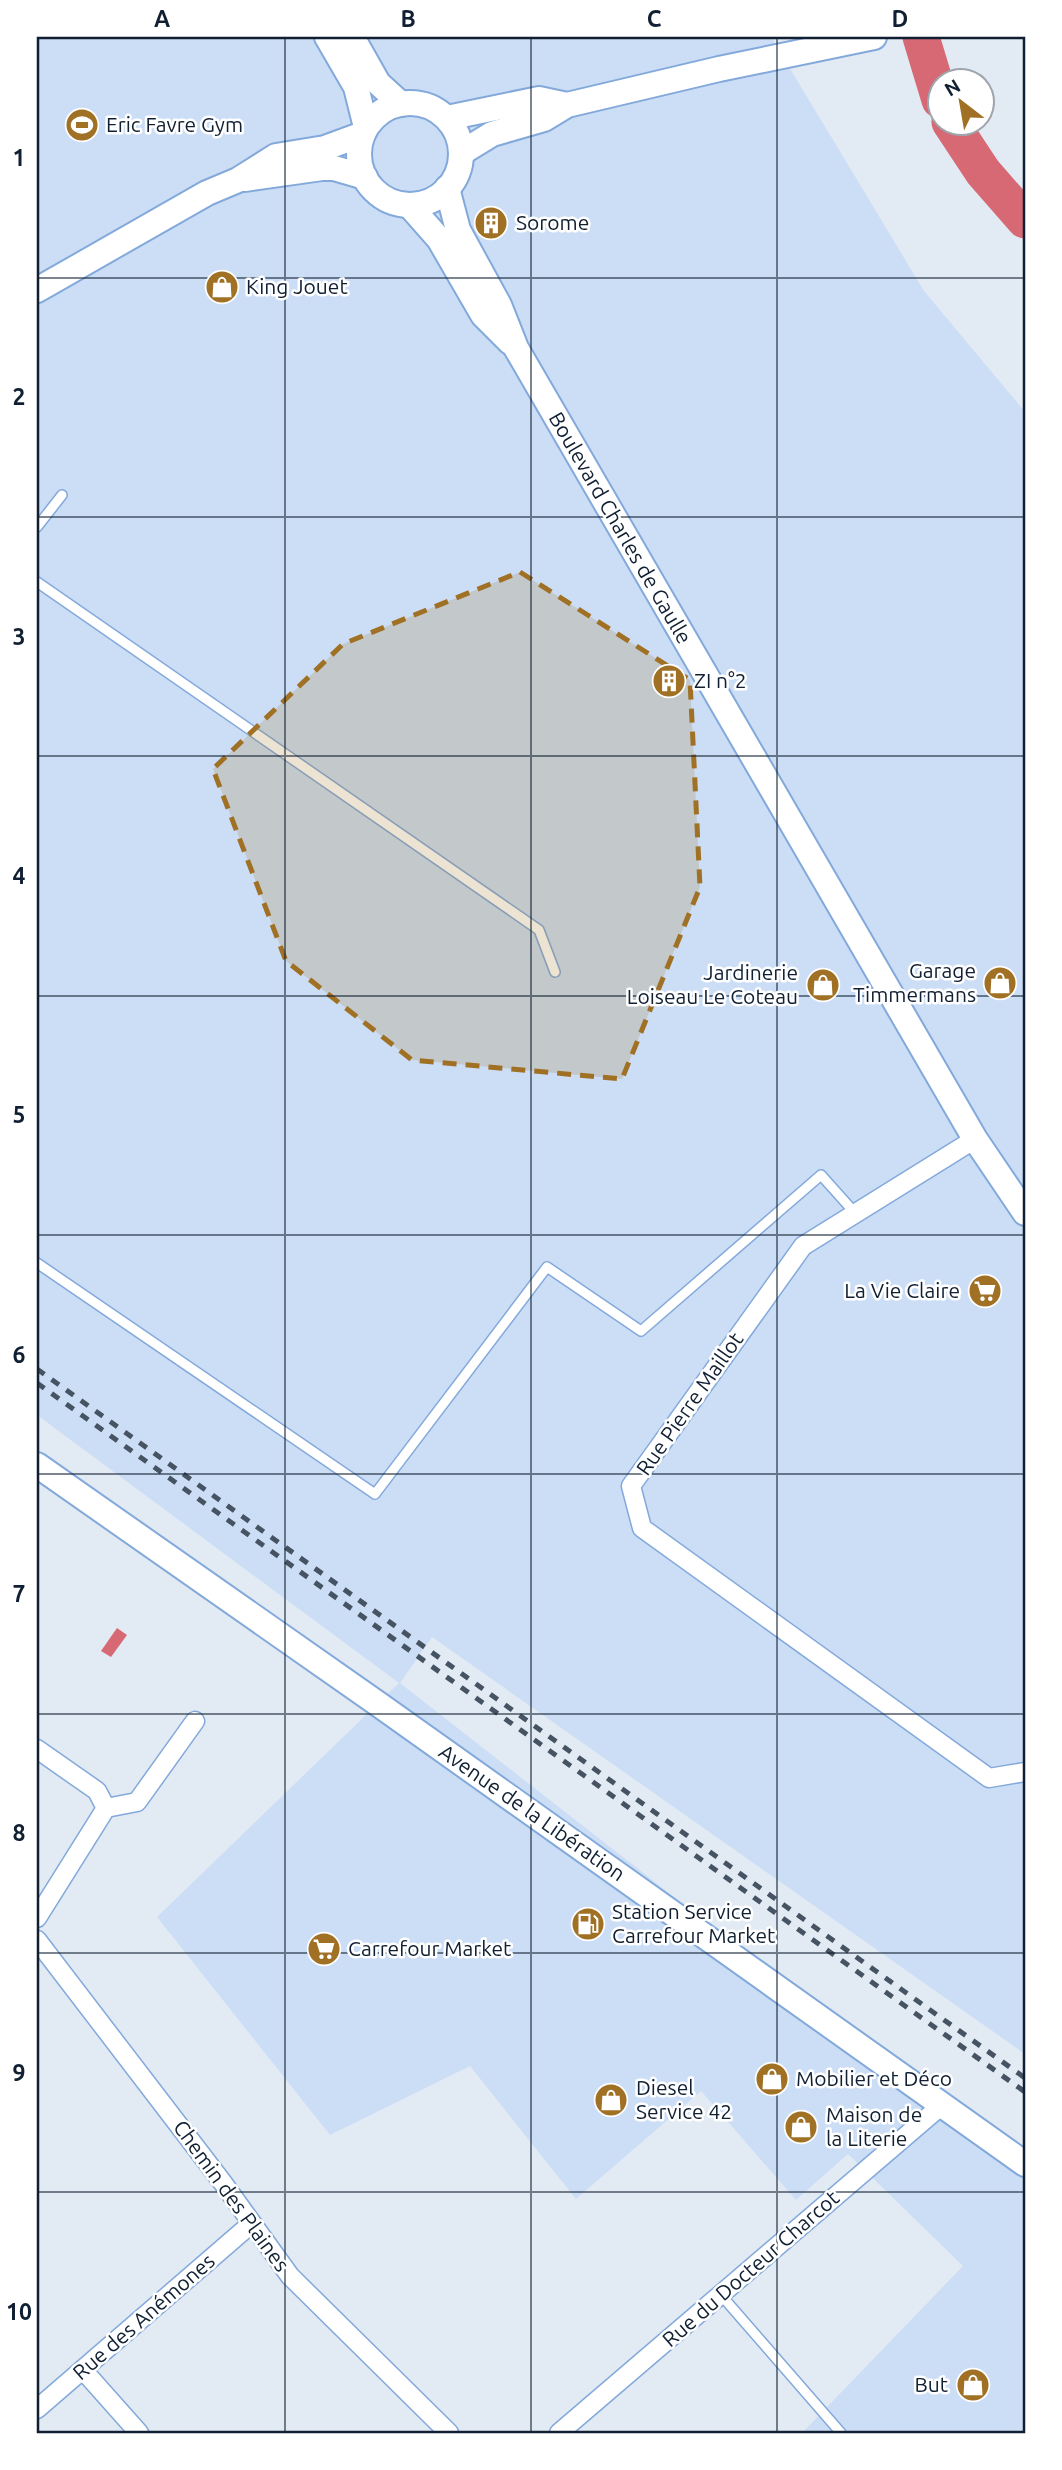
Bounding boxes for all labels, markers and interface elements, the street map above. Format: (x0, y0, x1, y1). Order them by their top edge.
text: A (154, 6, 170, 31)
text: B (400, 6, 416, 31)
text: C (647, 6, 662, 31)
text: D (892, 6, 908, 31)
north arrow (926, 66, 996, 136)
text: N (940, 74, 964, 101)
sports icon: Eric Favre Gym (63, 106, 101, 144)
place label: Eric Favre Gym (106, 112, 243, 136)
text: 1 (13, 145, 25, 170)
building icon: Sorome (472, 204, 510, 242)
place label: Sorome (516, 210, 589, 234)
shop icon: King Jouet (203, 268, 241, 306)
place label: King Jouet (246, 274, 348, 298)
text: 2 (13, 384, 25, 409)
street label: Boulevard Charles de Gaulle (545, 407, 697, 648)
text: 3 (13, 624, 25, 649)
building icon: ZI n°2 (650, 662, 688, 700)
place label: ZI n°2 (694, 668, 747, 692)
text: 4 (13, 863, 26, 888)
place label: Garage Timmermans (853, 958, 976, 1006)
place label: Jardinerie Loiseau Le Coteau (627, 960, 798, 1008)
shop icon: Garage Timmermans (981, 964, 1019, 1002)
shop icon: Jardinerie Loiseau Le Coteau (804, 966, 842, 1004)
text: 5 (13, 1102, 25, 1127)
supermarket icon: La Vie Claire (966, 1272, 1004, 1310)
place label: La Vie Claire (844, 1278, 960, 1302)
street label: Rue Pierre Maillot (631, 1327, 747, 1479)
text: 6 (13, 1342, 26, 1367)
text: 7 (13, 1581, 25, 1606)
street label: Avenue de la Libération (435, 1739, 630, 1886)
text: 8 (13, 1820, 25, 1845)
place label: Station Service Carrefour Market (612, 1899, 775, 1947)
fuel station icon: Station Service Carrefour Market (569, 1905, 607, 1943)
supermarket icon: Carrefour Market (305, 1930, 343, 1968)
place label: Carrefour Market (348, 1936, 511, 1960)
text: 9 (13, 2060, 25, 2085)
shop icon: Mobilier et Déco (753, 2060, 791, 2098)
place label: Mobilier et Déco (796, 2066, 952, 2090)
place label: Diesel Service 42 (636, 2075, 732, 2123)
shop icon: Diesel Service 42 (592, 2081, 630, 2119)
place label: Maison de la Literie (826, 2102, 922, 2150)
shop icon: Maison de la Literie (782, 2108, 820, 2146)
street label: Chemin des Plaines (169, 2115, 295, 2276)
street label: Rue du Docteur Charcot (657, 2185, 843, 2351)
street label: Rue des Anémones (68, 2248, 219, 2384)
text: 10 (6, 2299, 32, 2324)
shop icon: But (954, 2366, 992, 2404)
place label: But (914, 2372, 948, 2396)

